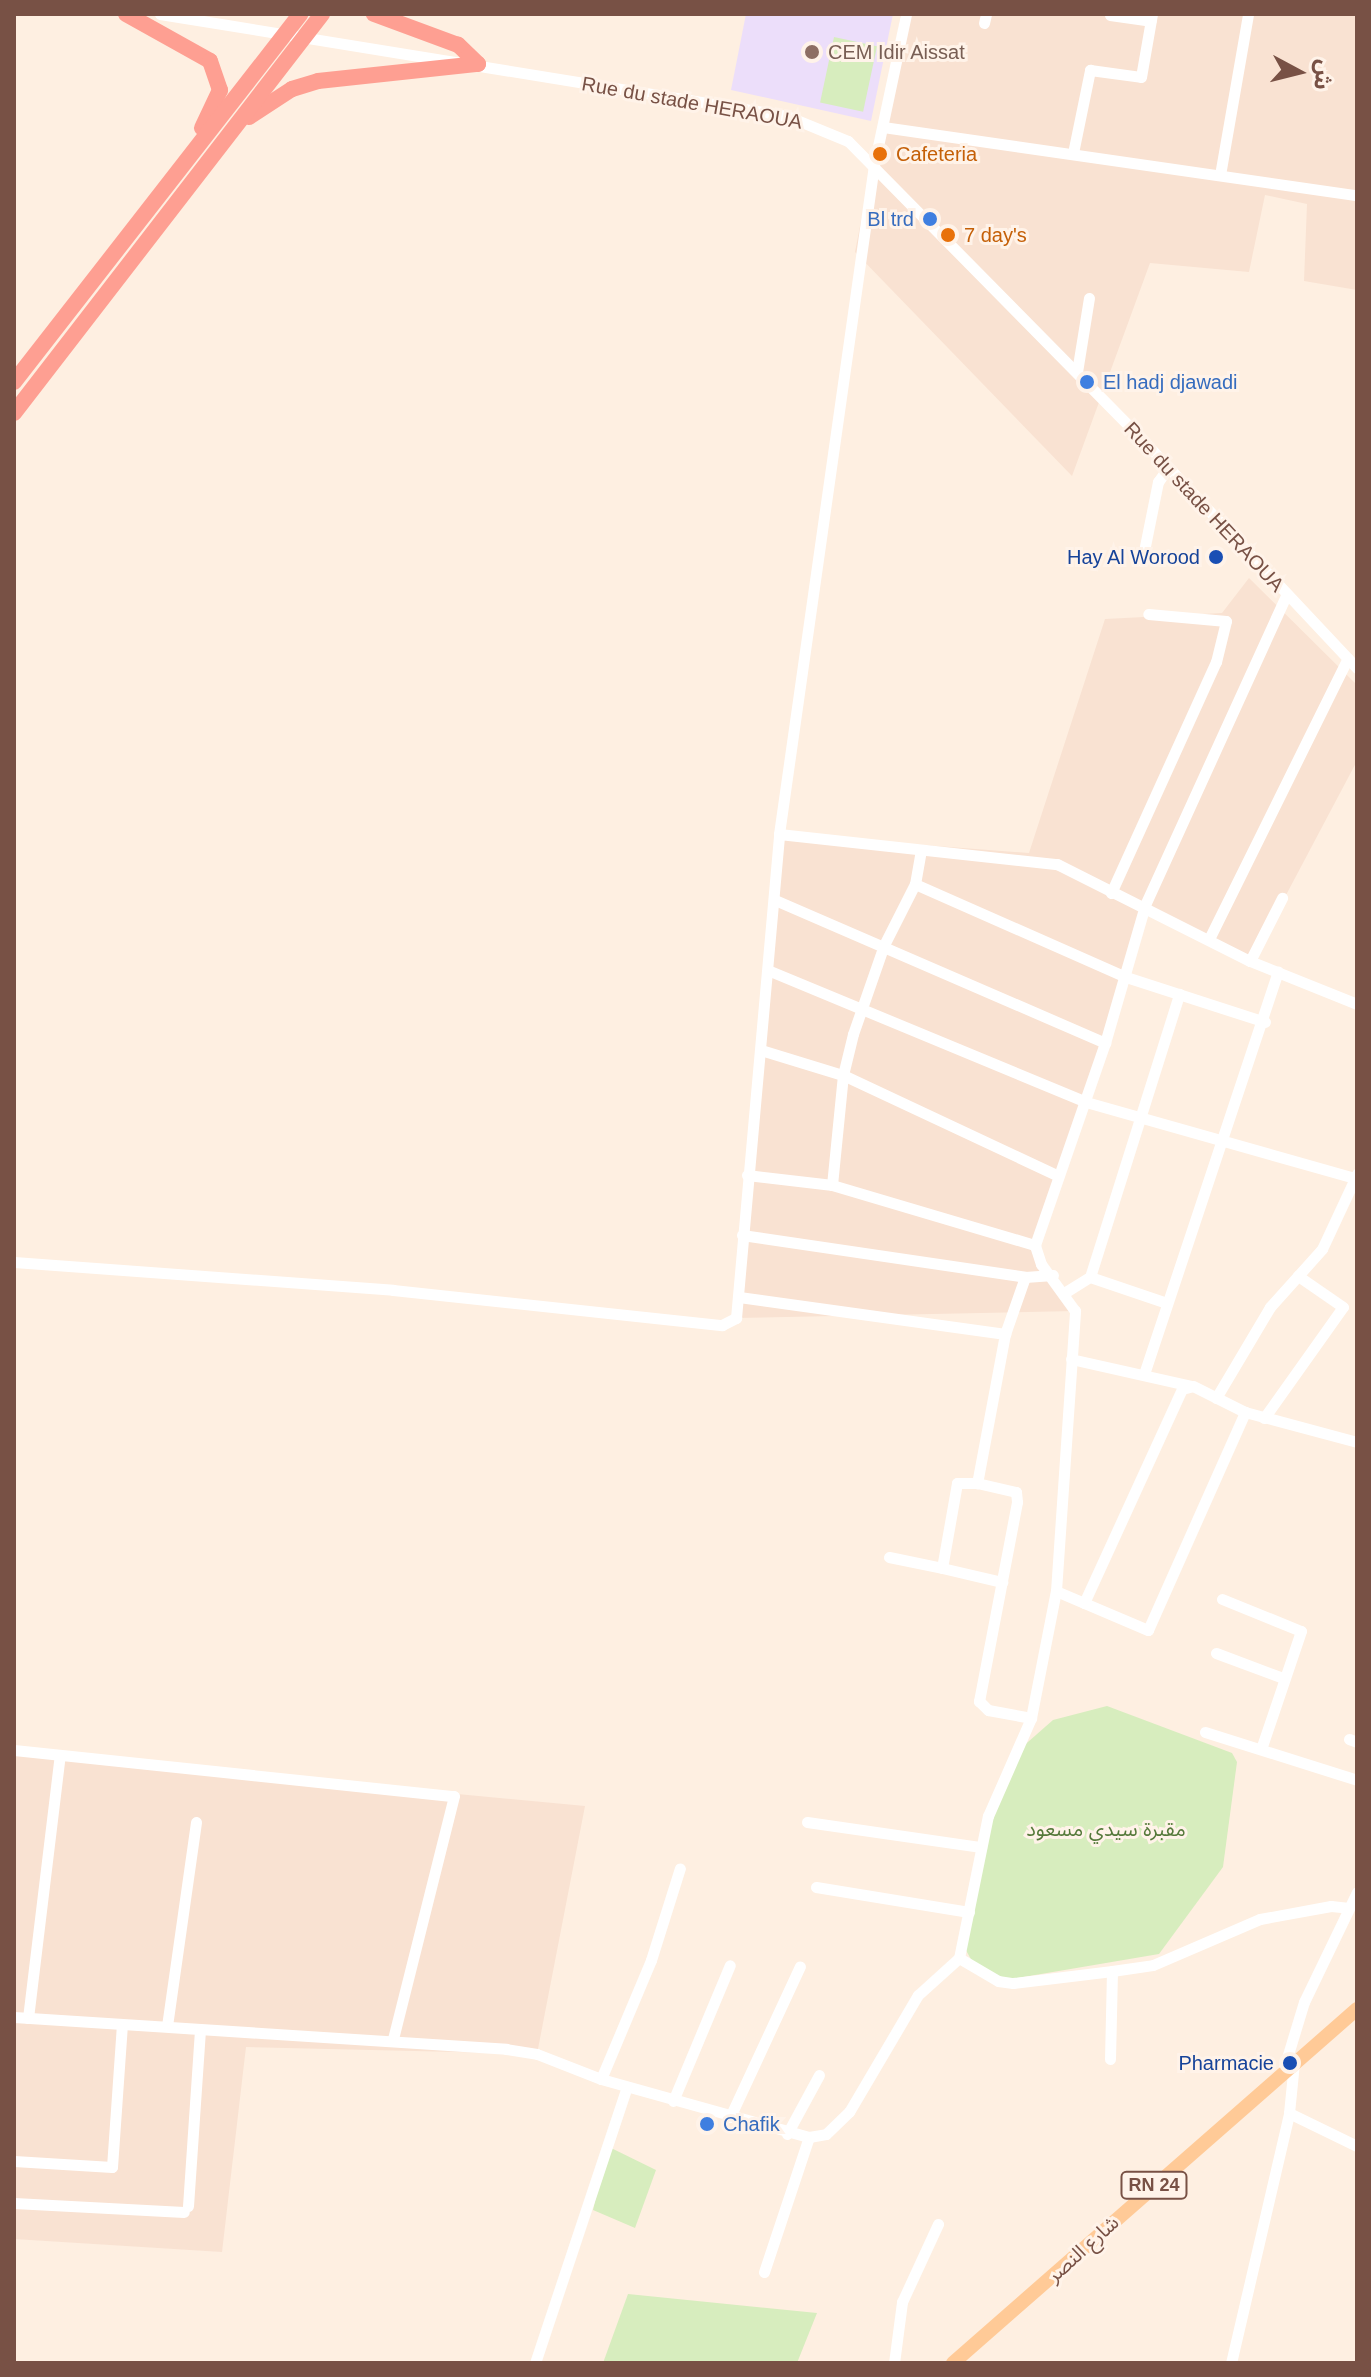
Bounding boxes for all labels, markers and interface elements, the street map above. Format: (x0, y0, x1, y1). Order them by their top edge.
north arrow (1259, 32, 1339, 112)
place label: CEM Idir Aissat (828, 40, 966, 64)
marker: CEM Idir Aissat (803, 43, 821, 61)
text: ش (1309, 58, 1338, 91)
street label: Rue du stade HERAOUA (580, 72, 804, 134)
place label: Cafeteria (896, 142, 977, 166)
marker: Cafeteria (871, 145, 889, 163)
place label: Bl trd (867, 207, 914, 231)
marker: Bl trd (921, 210, 939, 228)
place label: 7 day's (964, 223, 1027, 247)
marker: 7 day's (939, 226, 957, 244)
place label: El hadj djawadi (1103, 370, 1238, 394)
marker: El hadj djawadi (1078, 373, 1096, 391)
street label: Rue du stade HERAOUA (1119, 417, 1289, 597)
place label: Hay Al Worood (1066, 545, 1200, 569)
marker: Hay Al Worood (1207, 548, 1225, 566)
park label: مقبرة سيدي مسعود (1026, 1817, 1186, 1841)
place label: Pharmacie (1178, 2051, 1274, 2075)
marker: Pharmacie (1281, 2054, 1299, 2072)
place label: Chafik (723, 2112, 780, 2136)
marker: Chafik (698, 2115, 716, 2133)
road number: RN 24 (1120, 2171, 1188, 2199)
street label: شارع النصر (1042, 2211, 1124, 2287)

